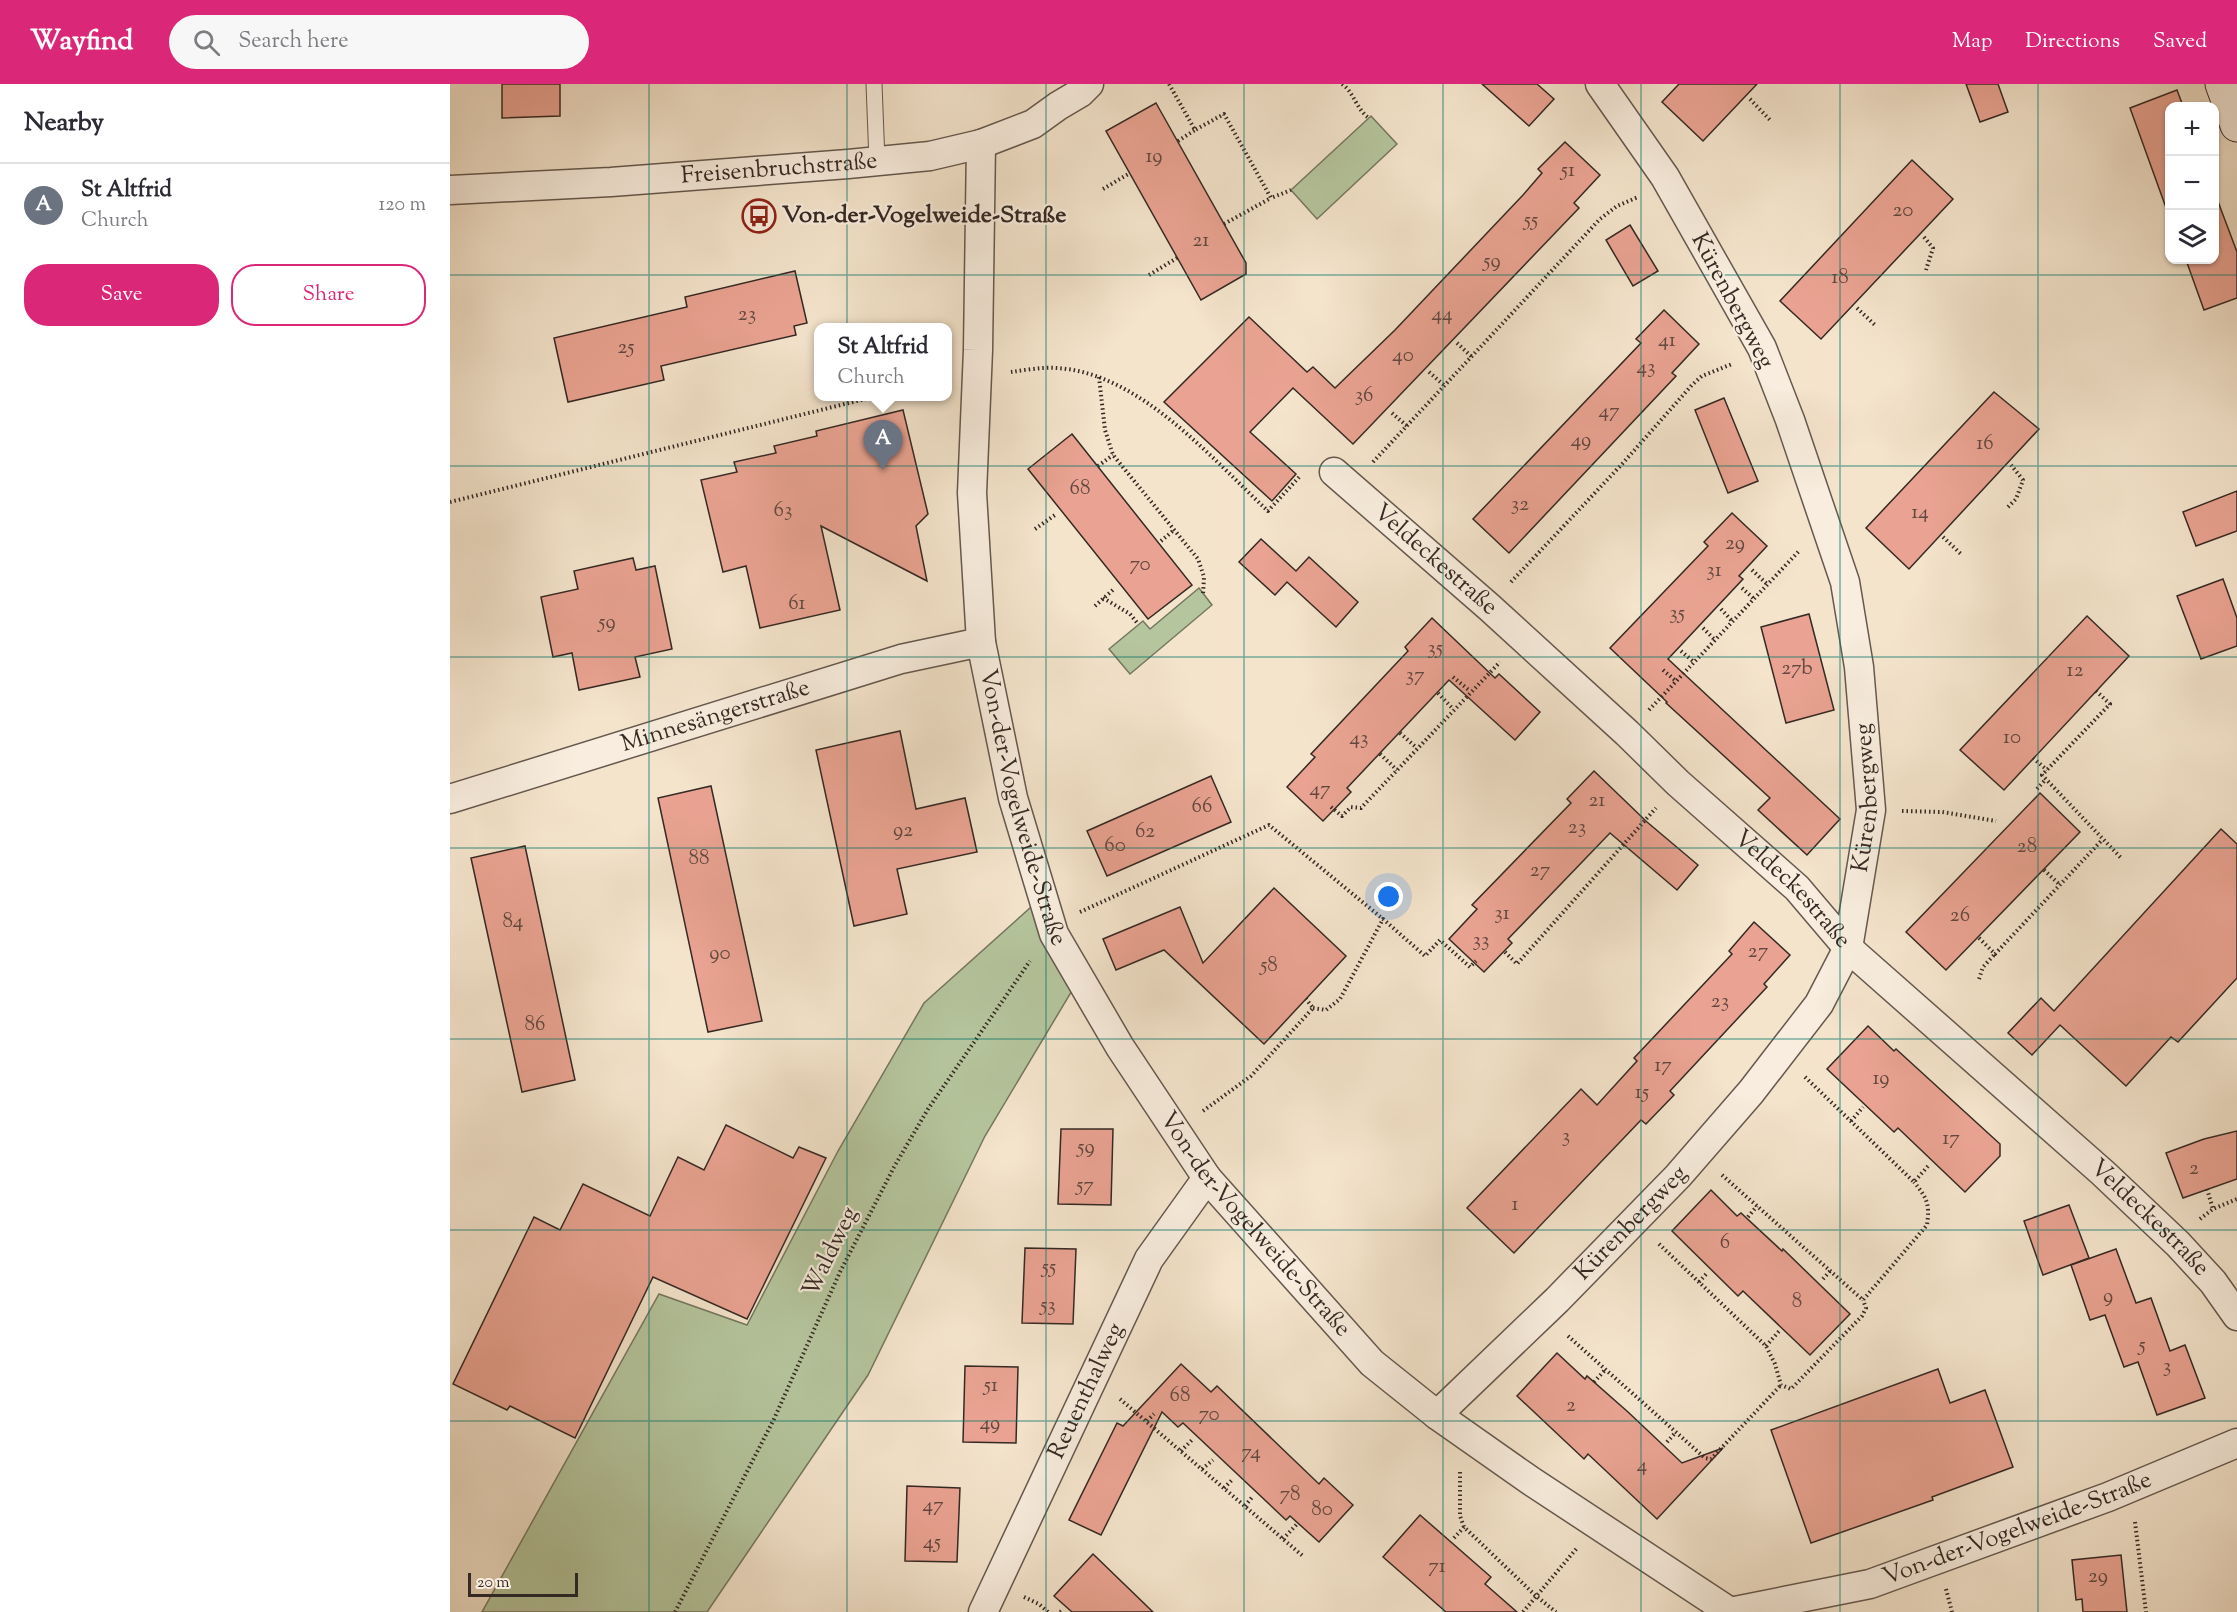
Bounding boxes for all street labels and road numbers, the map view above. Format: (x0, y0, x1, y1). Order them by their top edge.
street label: Freisenbruchstraße (680, 144, 879, 194)
street label: Kürenbergweg (1682, 227, 1782, 375)
street label: Veldeckestraße (1365, 496, 1505, 624)
street label: Von-der-Vogelweide-Straße (970, 666, 1075, 953)
street label: Minnesängerstraße (617, 671, 814, 762)
street label: Kürenbergweg (1844, 722, 1888, 875)
street label: Veldeckestraße (1726, 822, 1859, 956)
street label: Von-der-Vogelweide-Straße (1151, 1105, 1358, 1345)
street label: Veldeckestraße (2082, 1152, 2217, 1284)
street label: Kürenbergweg (1567, 1158, 1697, 1289)
street label: Waldweg (795, 1201, 867, 1303)
street label: Reuenthalweg (1040, 1317, 1134, 1465)
street label: Von-der-Vogelweide-Straße (1878, 1464, 2157, 1595)

